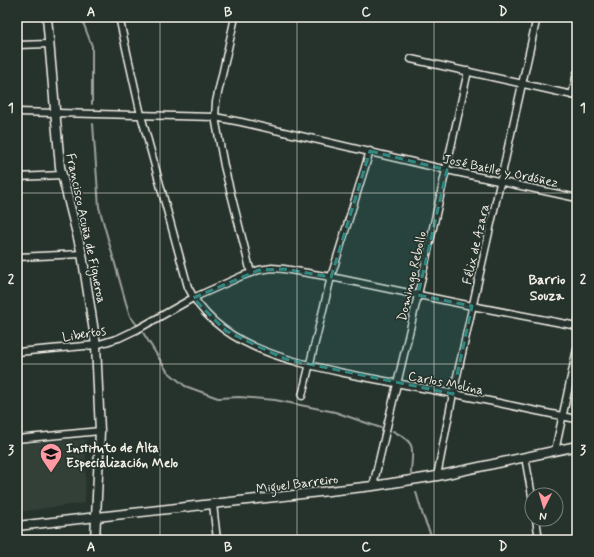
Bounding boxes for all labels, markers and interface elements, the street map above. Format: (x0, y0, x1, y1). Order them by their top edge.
text: A (87, 4, 95, 21)
text: B (224, 4, 233, 21)
text: C (361, 4, 371, 21)
text: D (499, 4, 508, 21)
text: 1 (8, 100, 14, 117)
text: 1 (580, 100, 586, 117)
street label: José Batlle y Ordóñez (441, 151, 560, 192)
street label: Francisco Acuña de Figueroa (60, 152, 110, 305)
street label: Félix de Azara (459, 202, 494, 286)
street label: Domingo Rebollo (394, 230, 431, 323)
text: 2 (8, 271, 15, 288)
district label: Barrio Souza (528, 271, 566, 305)
text: 2 (580, 271, 587, 288)
street label: Libertos (61, 323, 107, 346)
street label: Carlos Molina (407, 368, 485, 399)
place label: Instituto de Alta Especialización Melo (66, 440, 179, 472)
school or university icon: Instituto de Alta Especialización Melo (38, 441, 64, 474)
text: 3 (8, 442, 14, 459)
text: 3 (580, 442, 586, 459)
street label: Miguel Barreiro (255, 471, 339, 500)
north arrow (524, 487, 564, 527)
text: N (539, 509, 547, 523)
text: A (87, 539, 95, 556)
text: B (224, 539, 233, 556)
text: C (361, 539, 371, 556)
text: D (499, 539, 508, 556)

